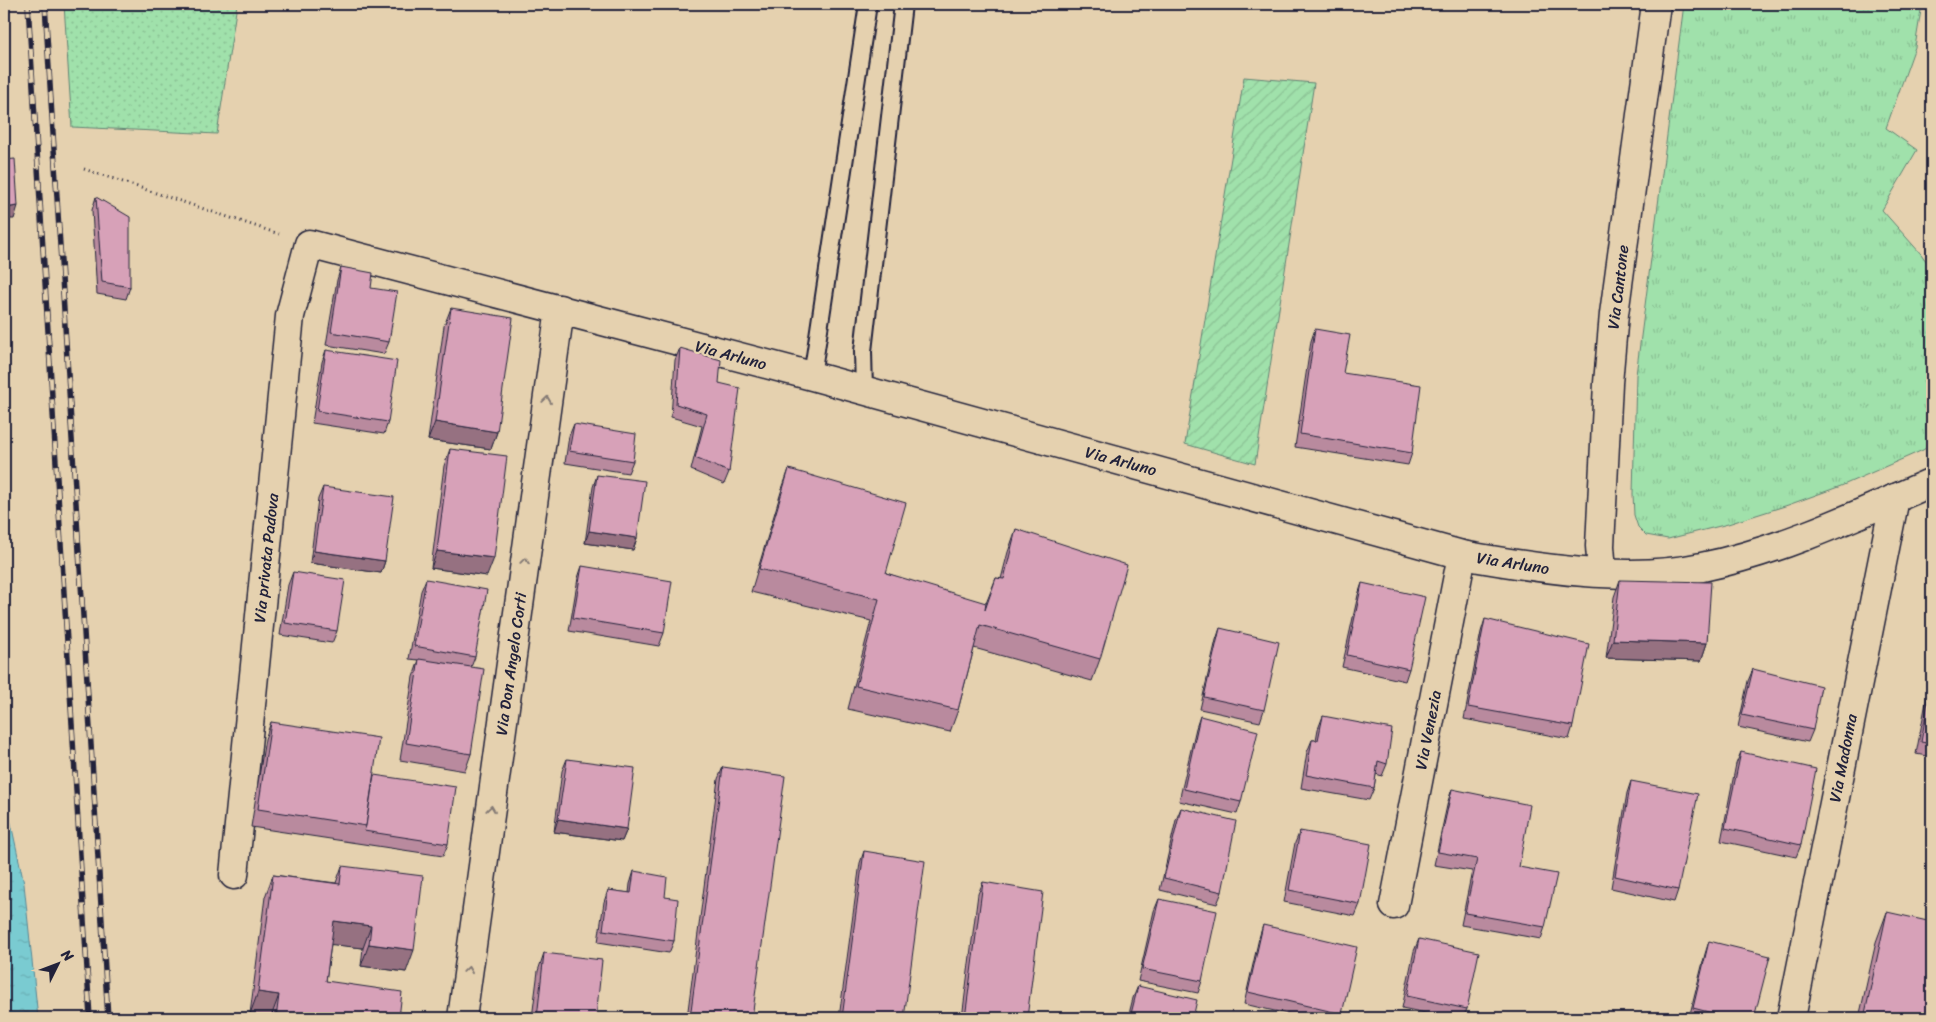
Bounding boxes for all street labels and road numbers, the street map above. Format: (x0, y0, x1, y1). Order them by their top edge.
street label: Via Cantone (1598, 243, 1638, 331)
street label: Via Arluno (692, 332, 770, 378)
street label: Via Arluno (1082, 438, 1160, 484)
street label: Via privata Padova (245, 491, 287, 624)
street label: Via Arluno (1475, 543, 1551, 583)
street label: Via Don Angelo Corti (487, 590, 535, 737)
street label: Via Venezia (1406, 688, 1450, 772)
street label: Via Madonna (1820, 710, 1866, 805)

